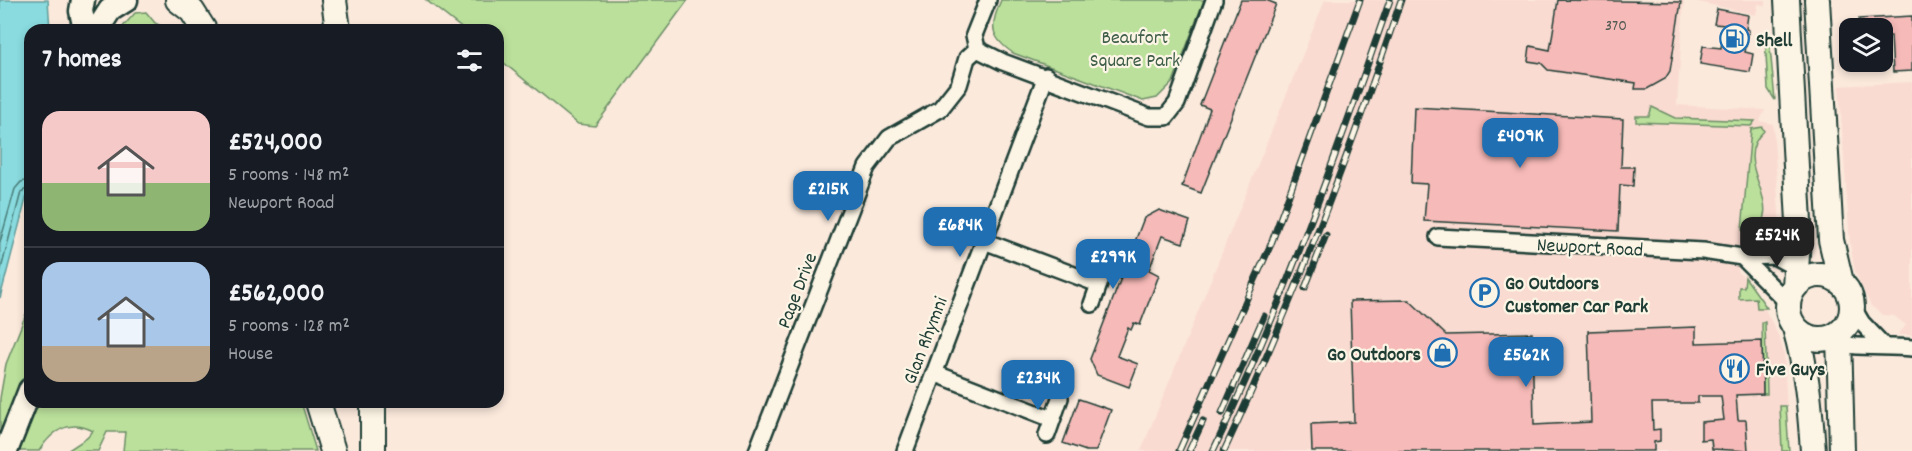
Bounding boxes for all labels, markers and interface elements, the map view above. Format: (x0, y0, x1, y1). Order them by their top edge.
house number: 370 (1605, 15, 1627, 38)
map controls (1839, 18, 1893, 72)
button: layers (1839, 18, 1893, 72)
fuel station icon: Shell (1719, 23, 1751, 55)
park label: Beaufort Square Park (1090, 25, 1180, 76)
place label: Shell (1756, 28, 1793, 56)
text: 7 homes (42, 42, 122, 79)
icon: filters (453, 44, 486, 77)
pin: £409K (1478, 118, 1562, 169)
text: £409K (1496, 123, 1544, 151)
text: £524,000 (228, 125, 323, 162)
icon: home (90, 135, 162, 207)
text: 5 rooms · 148 m² (228, 162, 349, 190)
pin: £215K (786, 171, 870, 222)
text: £215K (807, 176, 849, 204)
text: Newport Road (228, 190, 334, 218)
pin: £684K (918, 207, 1002, 258)
text: £684K (937, 212, 983, 240)
pin: £524K (1735, 217, 1819, 268)
text: £524K (1754, 222, 1800, 250)
street label: Newport Road (1536, 232, 1644, 266)
pin: £299K (1071, 239, 1155, 290)
text: £299K (1090, 244, 1136, 272)
street label: Page Drive (772, 249, 826, 333)
place label: Go Outdoors Customer Car Park (1505, 271, 1648, 322)
text: £562,000 (228, 276, 325, 313)
parking icon: Go Outdoors Customer Car Park (1468, 277, 1500, 309)
icon: home (90, 286, 162, 358)
street label: Glan Rhymni (897, 293, 956, 389)
text: 5 rooms · 128 m² (228, 313, 350, 341)
shop icon: Go Outdoors (1426, 337, 1458, 369)
pin: £562K (1484, 337, 1568, 388)
text: House (228, 341, 273, 369)
place label: Go Outdoors (1327, 342, 1421, 370)
text: £562K (1502, 342, 1550, 370)
restaurant icon: Five Guys (1719, 352, 1751, 384)
place label: Five Guys (1756, 357, 1826, 385)
pin: £234K (996, 360, 1080, 411)
text: £234K (1015, 365, 1061, 393)

